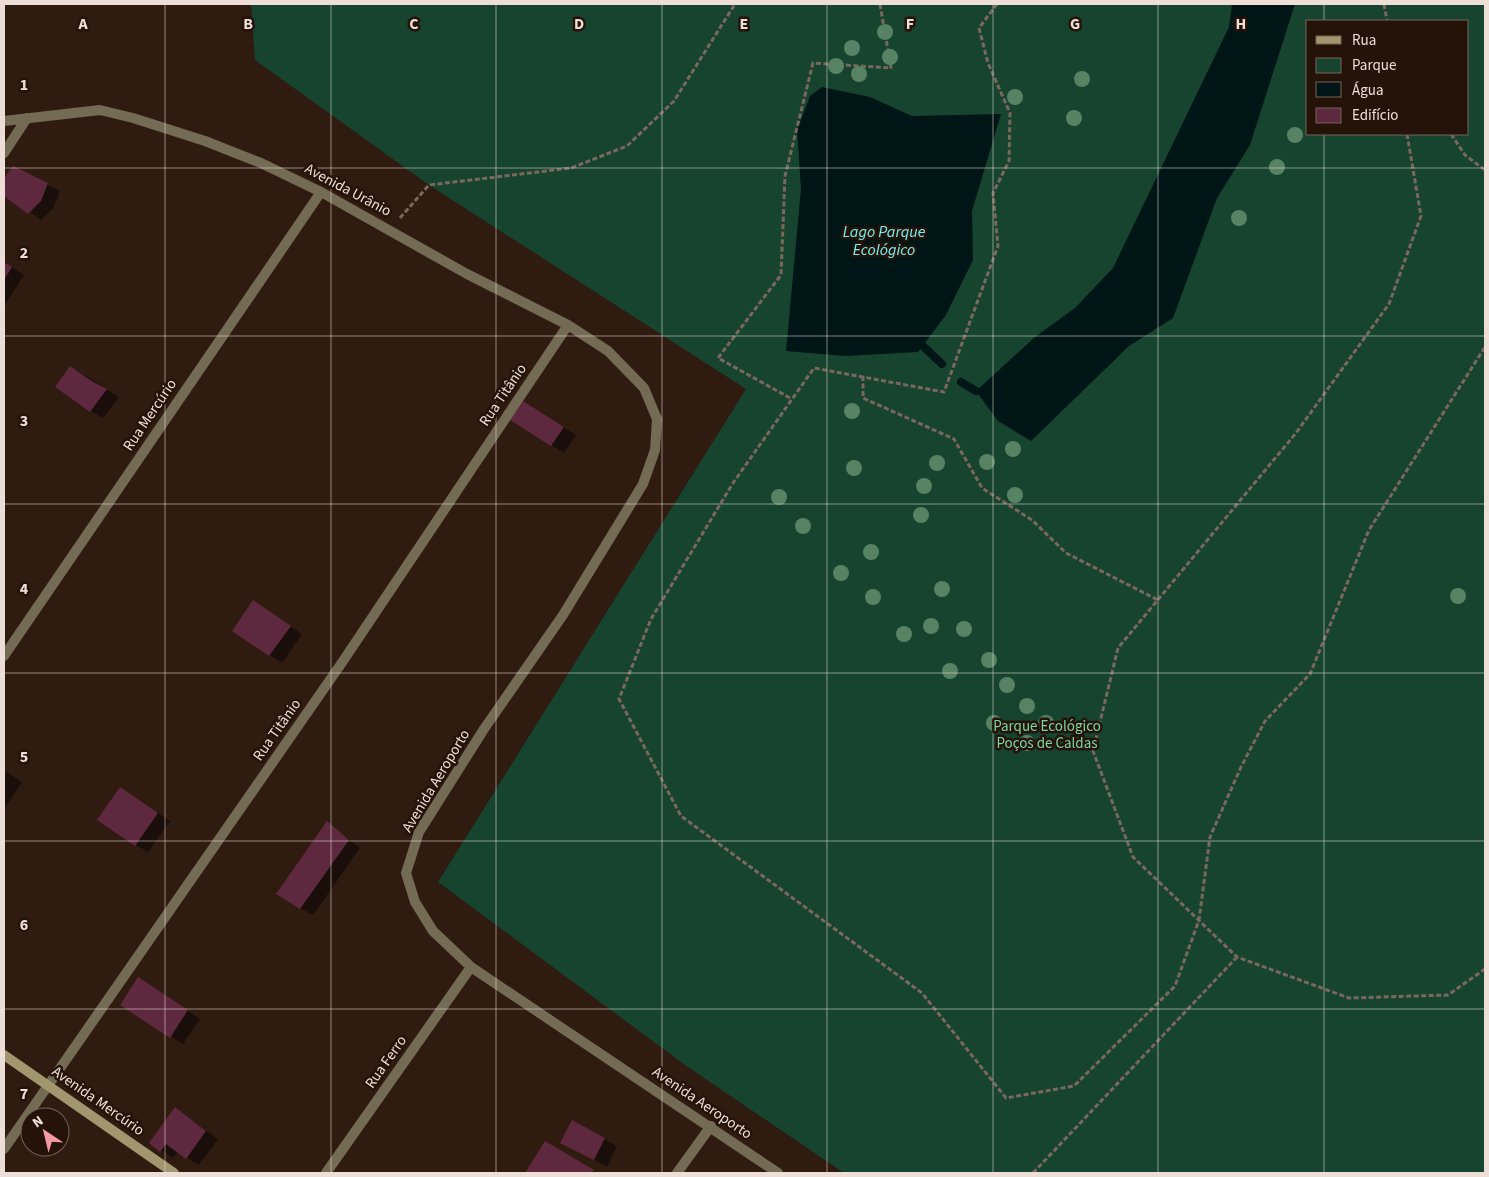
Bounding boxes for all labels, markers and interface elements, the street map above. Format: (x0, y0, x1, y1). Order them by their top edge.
text: A (77, 13, 88, 35)
text: B (243, 13, 253, 35)
text: C (409, 13, 419, 35)
text: D (574, 13, 584, 35)
text: E (740, 13, 748, 35)
text: F (906, 13, 914, 35)
text: G (1070, 13, 1080, 35)
text: H (1236, 13, 1246, 35)
legend (1306, 20, 1469, 135)
text: Rua (1352, 30, 1376, 51)
text: Parque (1352, 55, 1396, 76)
text: 1 (20, 74, 28, 96)
text: Água (1352, 80, 1383, 101)
text: Edifício (1352, 105, 1399, 126)
street label: Avenida Urânio (301, 158, 395, 222)
water label: Lago Parque Ecológico (843, 221, 926, 261)
text: 2 (20, 242, 28, 264)
street label: Rua Titânio (474, 360, 532, 430)
street label: Rua Mercúrio (118, 375, 182, 455)
text: 3 (20, 410, 28, 432)
text: 4 (20, 578, 29, 600)
street label: Rua Titânio (248, 695, 306, 765)
park label: Parque Ecológico Poços de Caldas (993, 716, 1101, 754)
street label: Avenida Aeroporto (397, 726, 475, 836)
text: 5 (20, 746, 28, 768)
text: 6 (20, 914, 28, 936)
street label: Rua Ferro (360, 1031, 412, 1093)
street label: Avenida Mercúrio (47, 1061, 149, 1141)
street label: Avenida Aeroporto (648, 1062, 756, 1144)
text: 7 (20, 1083, 28, 1105)
north arrow (20, 1107, 70, 1157)
text: N (29, 1111, 48, 1133)

